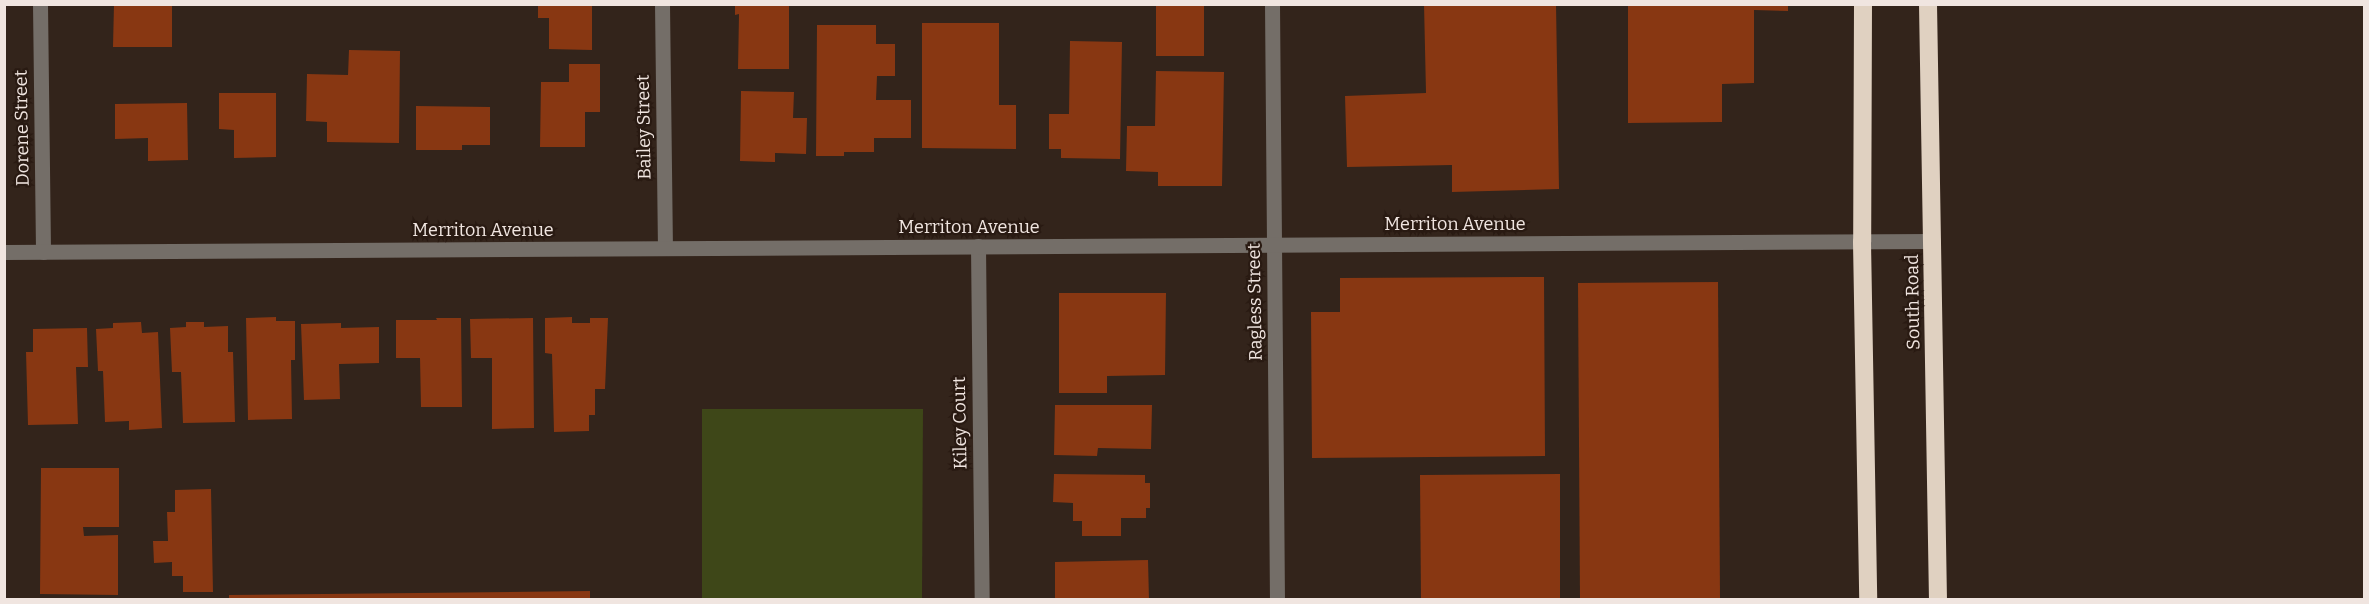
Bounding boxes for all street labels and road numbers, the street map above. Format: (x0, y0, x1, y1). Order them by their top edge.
street label: Dorene Street (10, 70, 34, 186)
street label: Bailey Street (632, 74, 656, 180)
street label: Merriton Avenue (1384, 213, 1526, 235)
street label: Merriton Avenue (898, 216, 1040, 238)
street label: Merriton Avenue (412, 219, 554, 241)
street label: Ragless Street (1243, 243, 1267, 361)
street label: South Road (1901, 254, 1925, 350)
street label: Kiley Court (948, 376, 972, 470)

